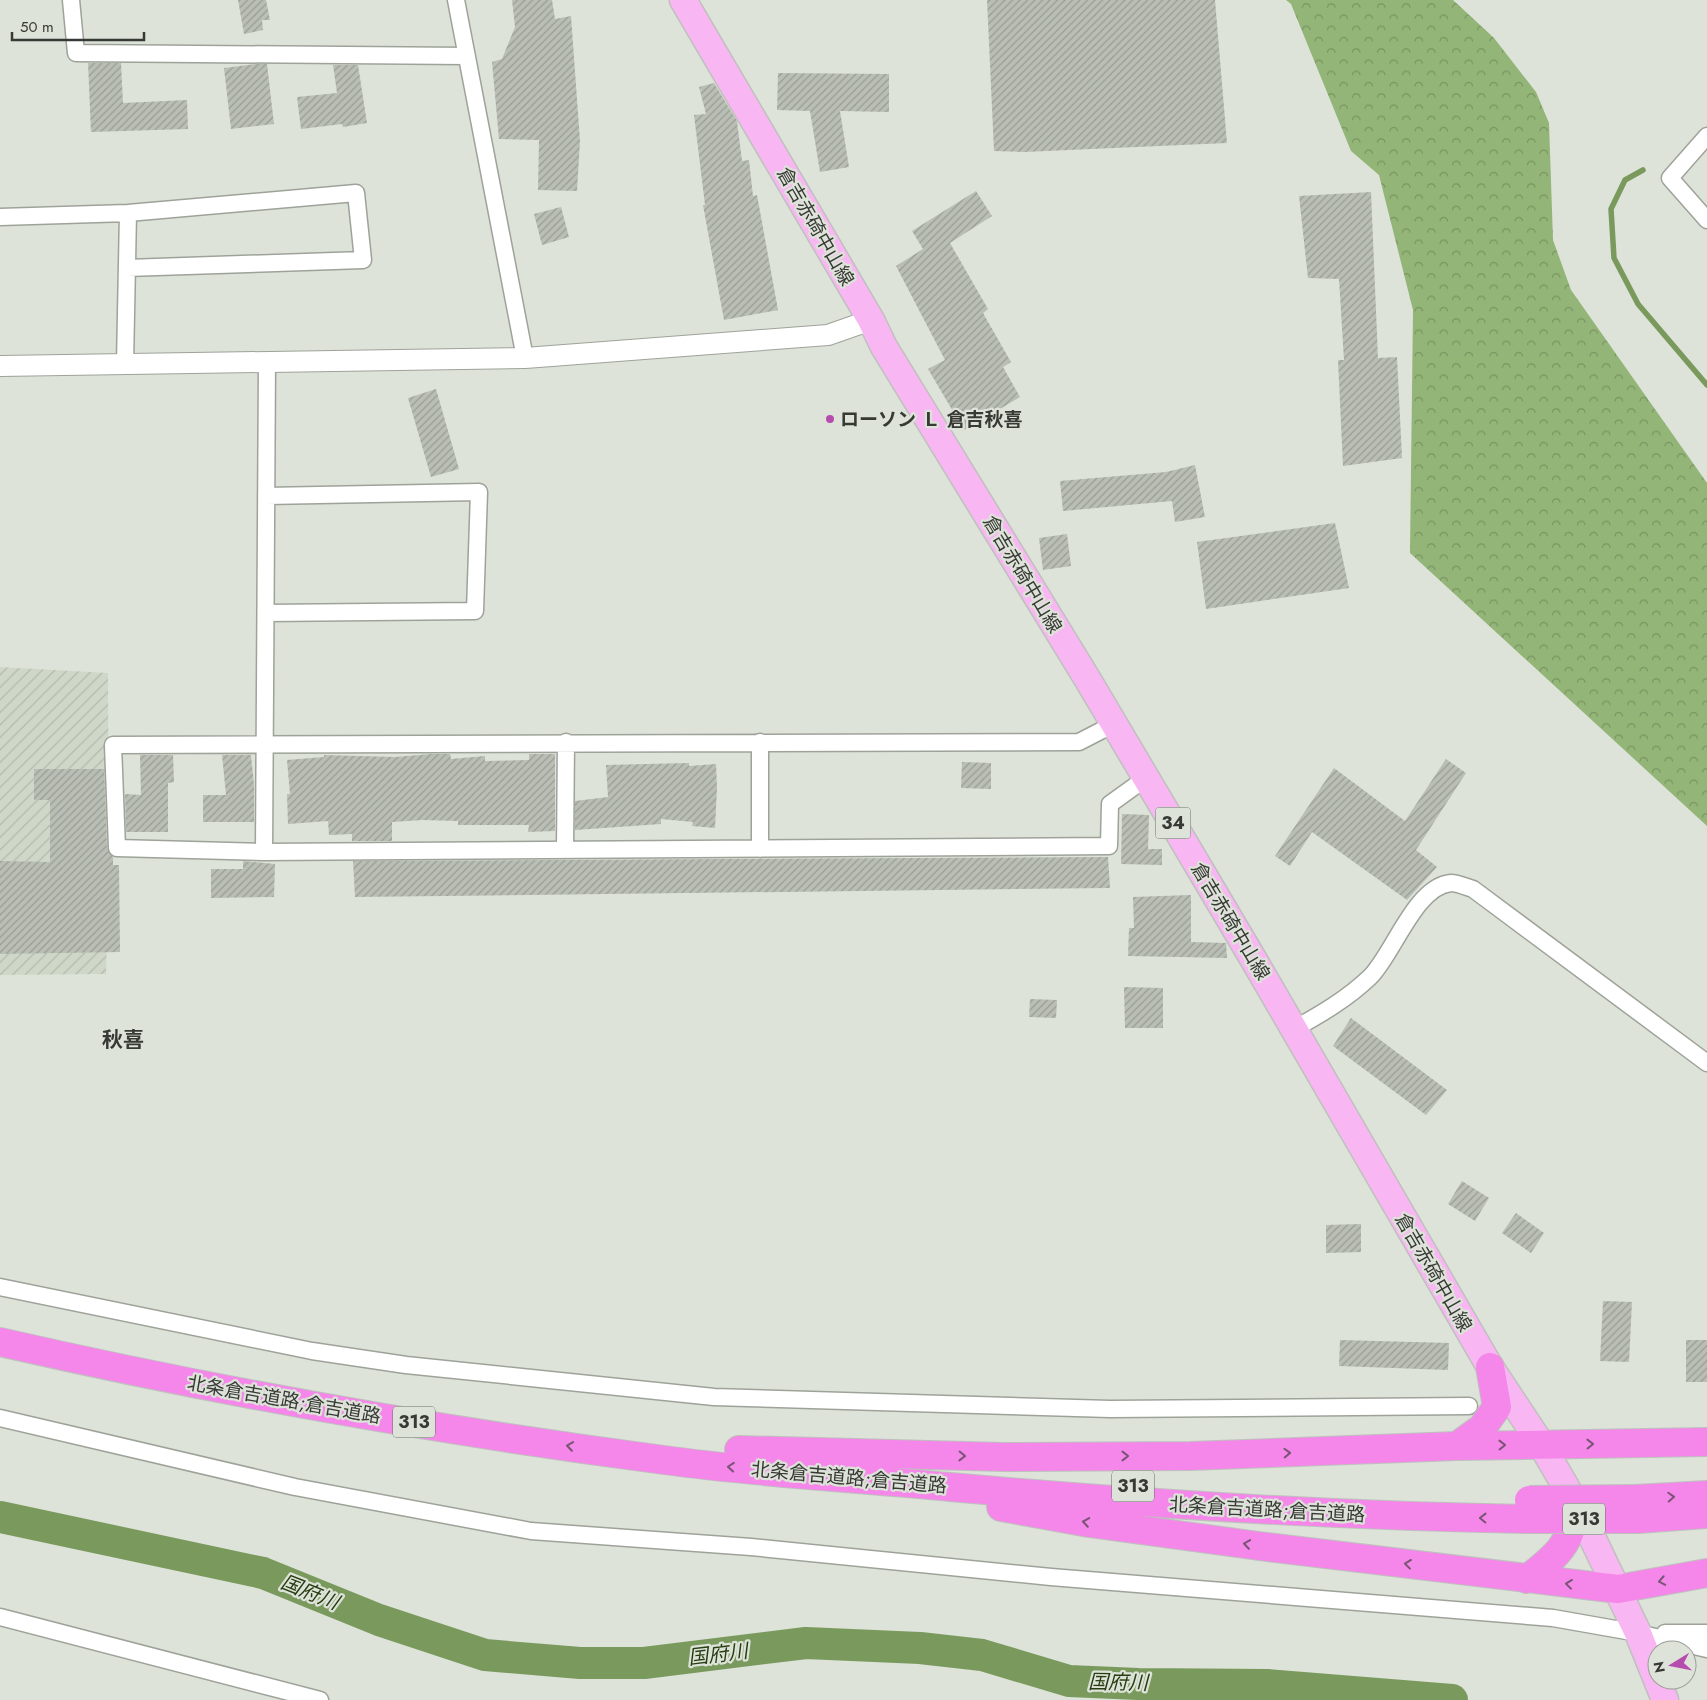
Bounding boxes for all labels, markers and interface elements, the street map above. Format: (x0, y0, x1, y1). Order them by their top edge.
scale bar (12, 10, 145, 42)
text: 50 m (20, 16, 54, 38)
street label: 倉吉赤碕中山線 (771, 162, 861, 291)
place label: ローソン Ｌ 倉吉秋喜 (840, 406, 1022, 433)
marker: ローソン Ｌ 倉吉秋喜 (824, 413, 836, 425)
street label: 倉吉赤碕中山線 (977, 510, 1068, 638)
road number: 34 (1156, 808, 1190, 838)
street label: 倉吉赤碕中山線 (1185, 857, 1276, 985)
district label: 秋喜 (102, 1025, 144, 1055)
street label: 倉吉赤碕中山線 (1389, 1208, 1479, 1337)
street label: 北条倉吉道路;倉吉道路 (185, 1369, 383, 1430)
road number: 313 (393, 1406, 435, 1438)
one-way arrow (1586, 1438, 1594, 1449)
one-way arrow (1498, 1440, 1506, 1450)
one-way arrow (566, 1442, 574, 1452)
one-way arrow (1284, 1448, 1291, 1458)
one-way arrow (958, 1450, 966, 1461)
one-way arrow (1121, 1451, 1129, 1461)
street label: 北条倉吉道路;倉吉道路 (750, 1455, 948, 1500)
one-way arrow (727, 1462, 735, 1473)
road number: 313 (1112, 1470, 1154, 1502)
street label: 北条倉吉道路;倉吉道路 (1168, 1491, 1366, 1528)
one-way arrow (1667, 1491, 1675, 1502)
road number: 313 (1563, 1504, 1605, 1535)
one-way arrow (1478, 1513, 1486, 1523)
one-way arrow (1081, 1518, 1090, 1528)
one-way arrow (1242, 1539, 1250, 1550)
one-way arrow (1404, 1559, 1412, 1570)
water label: 国府川 (277, 1568, 345, 1618)
one-way arrow (1658, 1575, 1667, 1586)
one-way arrow (1565, 1579, 1573, 1590)
water label: 国府川 (687, 1636, 752, 1673)
north arrow (1647, 1640, 1697, 1690)
text: N (1648, 1660, 1670, 1674)
water label: 国府川 (1088, 1667, 1150, 1698)

